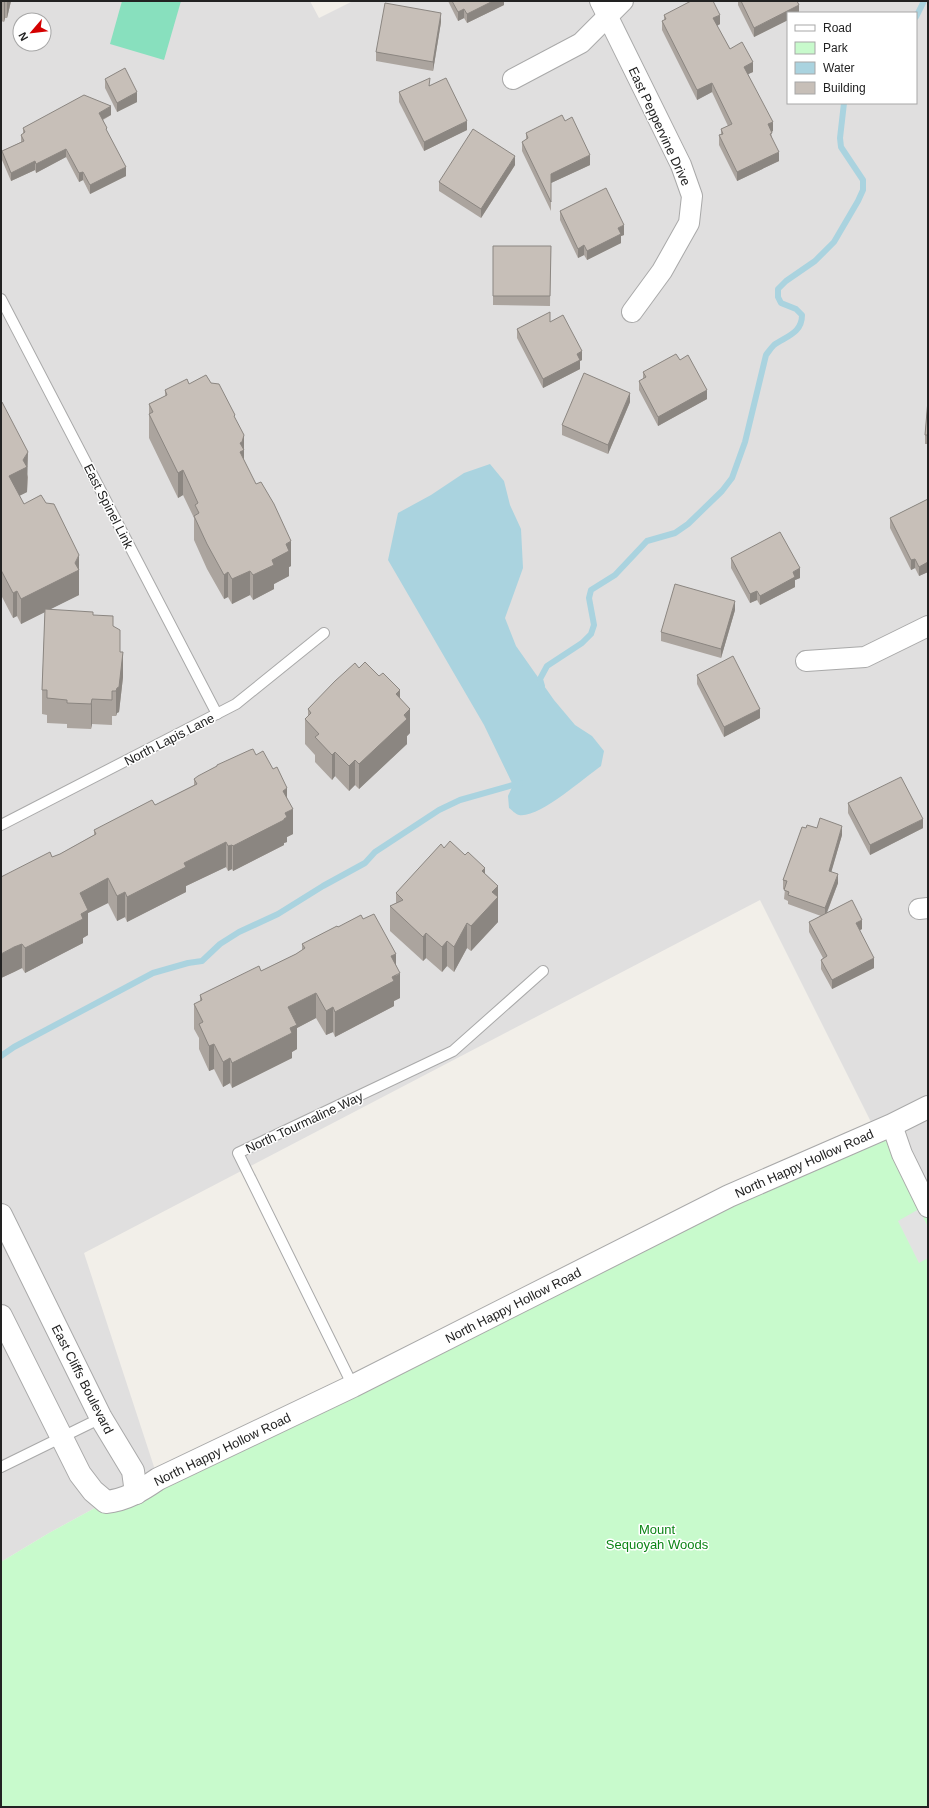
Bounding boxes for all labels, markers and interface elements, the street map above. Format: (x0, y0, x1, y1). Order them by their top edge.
north arrow (12, 12, 52, 52)
legend (787, 12, 917, 104)
text: Road (823, 21, 852, 35)
text: N (16, 30, 30, 43)
text: Park (823, 41, 849, 55)
text: Water (823, 61, 855, 75)
street label: East Peppervine Drive (625, 64, 694, 188)
text: Building (823, 81, 866, 95)
street label: East Spinel Link (81, 461, 137, 552)
street label: North Lapis Lane (122, 710, 217, 769)
street label: North Tourmaline Way (243, 1088, 366, 1156)
street label: North Happy Hollow Road (733, 1126, 876, 1201)
street label: North Happy Hollow Road (443, 1265, 584, 1346)
street label: East Cliffs Boulevard (49, 1322, 117, 1436)
street label: North Happy Hollow Road (151, 1410, 293, 1489)
park label: Mount Sequoyah Woods (606, 1522, 709, 1552)

